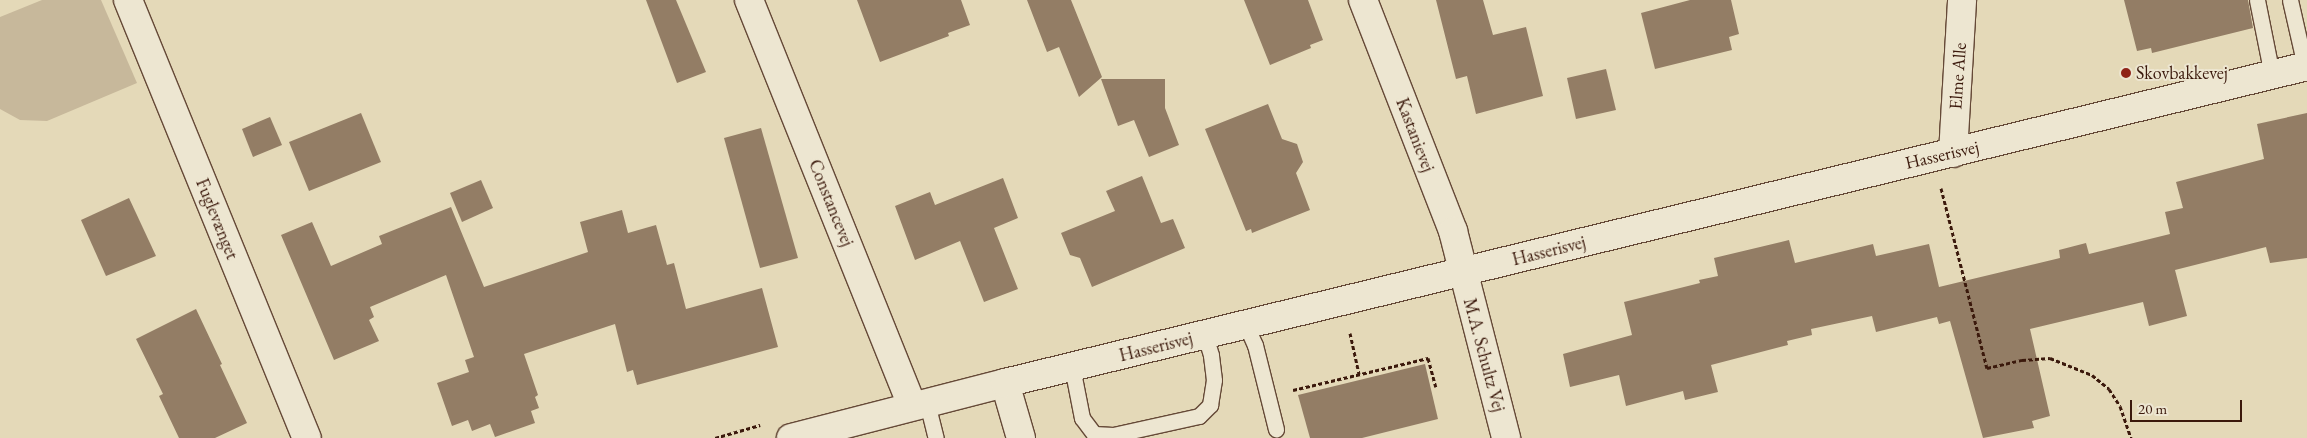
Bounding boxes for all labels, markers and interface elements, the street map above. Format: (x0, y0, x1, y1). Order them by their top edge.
street label: Elme Alle (1945, 42, 1971, 110)
place label: Skovbakkevej (2136, 62, 2228, 84)
marker: Skovbakkevej (2120, 67, 2132, 79)
street label: Kastanievej (1391, 95, 1439, 175)
street label: Hasserisvej (1903, 136, 1981, 174)
street label: Constancevej (804, 156, 858, 250)
street label: Fuglevænget (191, 175, 243, 263)
street label: Hasserisvej (1510, 231, 1588, 271)
street label: M.A. Schultz Vej (1458, 296, 1510, 414)
street label: Hasserisvej (1117, 327, 1195, 367)
scale bar (2132, 390, 2244, 422)
text: 20 m (2138, 399, 2167, 418)

